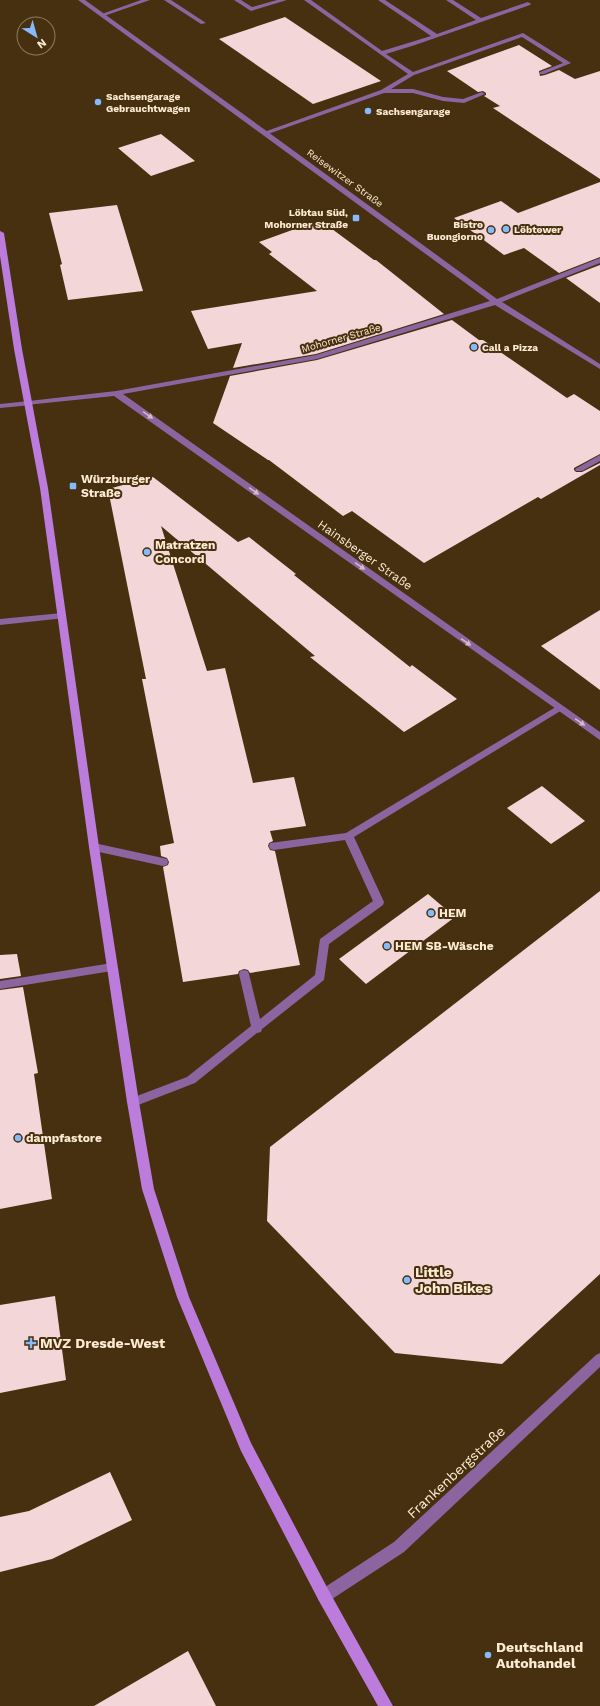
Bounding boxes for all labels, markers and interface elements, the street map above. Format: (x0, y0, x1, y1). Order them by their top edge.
north arrow (16, 16, 56, 56)
text: N (35, 36, 49, 51)
place label: Sachsengarage Gebrauchtwagen (106, 91, 190, 114)
marker: Sachsengarage Gebrauchtwagen (93, 97, 103, 107)
marker: Sachsengarage (363, 106, 373, 116)
place label: Sachsengarage (376, 106, 450, 117)
street label: Reisewitzer Straße (305, 147, 385, 209)
place label: Löbtau Süd, Mohorner Straße (264, 207, 348, 230)
marker: Löbtau Süd, Mohorner Straße (351, 213, 361, 223)
place label: Bistro Buongiorno (427, 219, 483, 242)
marker: Löbtower (501, 224, 511, 234)
place label: Löbtower (514, 224, 562, 235)
marker: Bistro Buongiorno (486, 225, 496, 235)
street label: Mohorner Straße (300, 321, 382, 355)
marker: Call a Pizza (469, 342, 479, 352)
place label: Call a Pizza (482, 342, 538, 353)
one-way arrow (143, 411, 153, 419)
place label: Würzburger Straße (81, 472, 151, 500)
marker: Würzburger Straße (68, 481, 78, 491)
one-way arrow (249, 487, 259, 495)
street label: Hainsberger Straße (315, 517, 415, 593)
place label: Matratzen Concord (155, 538, 215, 566)
marker: Matratzen Concord (142, 547, 152, 557)
one-way arrow (355, 562, 365, 570)
one-way arrow (460, 637, 471, 646)
one-way arrow (574, 718, 585, 727)
place label: HEM (439, 906, 466, 920)
marker: HEM (426, 908, 436, 918)
place label: HEM SB-Wäsche (395, 939, 494, 953)
marker: HEM SB-Wäsche (382, 941, 392, 951)
place label: dampfastore (26, 1131, 102, 1145)
marker: dampfastore (13, 1133, 23, 1143)
place label: Little John Bikes (415, 1264, 491, 1296)
marker: Little John Bikes (402, 1275, 412, 1285)
place label: MVZ Dresde-West (40, 1335, 165, 1351)
marker: MVZ Dresde-West (25, 1337, 37, 1349)
street label: Frankenbergstraße (404, 1423, 508, 1521)
place label: Deutschland Autohandel (496, 1639, 583, 1671)
marker: Deutschland Autohandel (483, 1650, 493, 1660)

